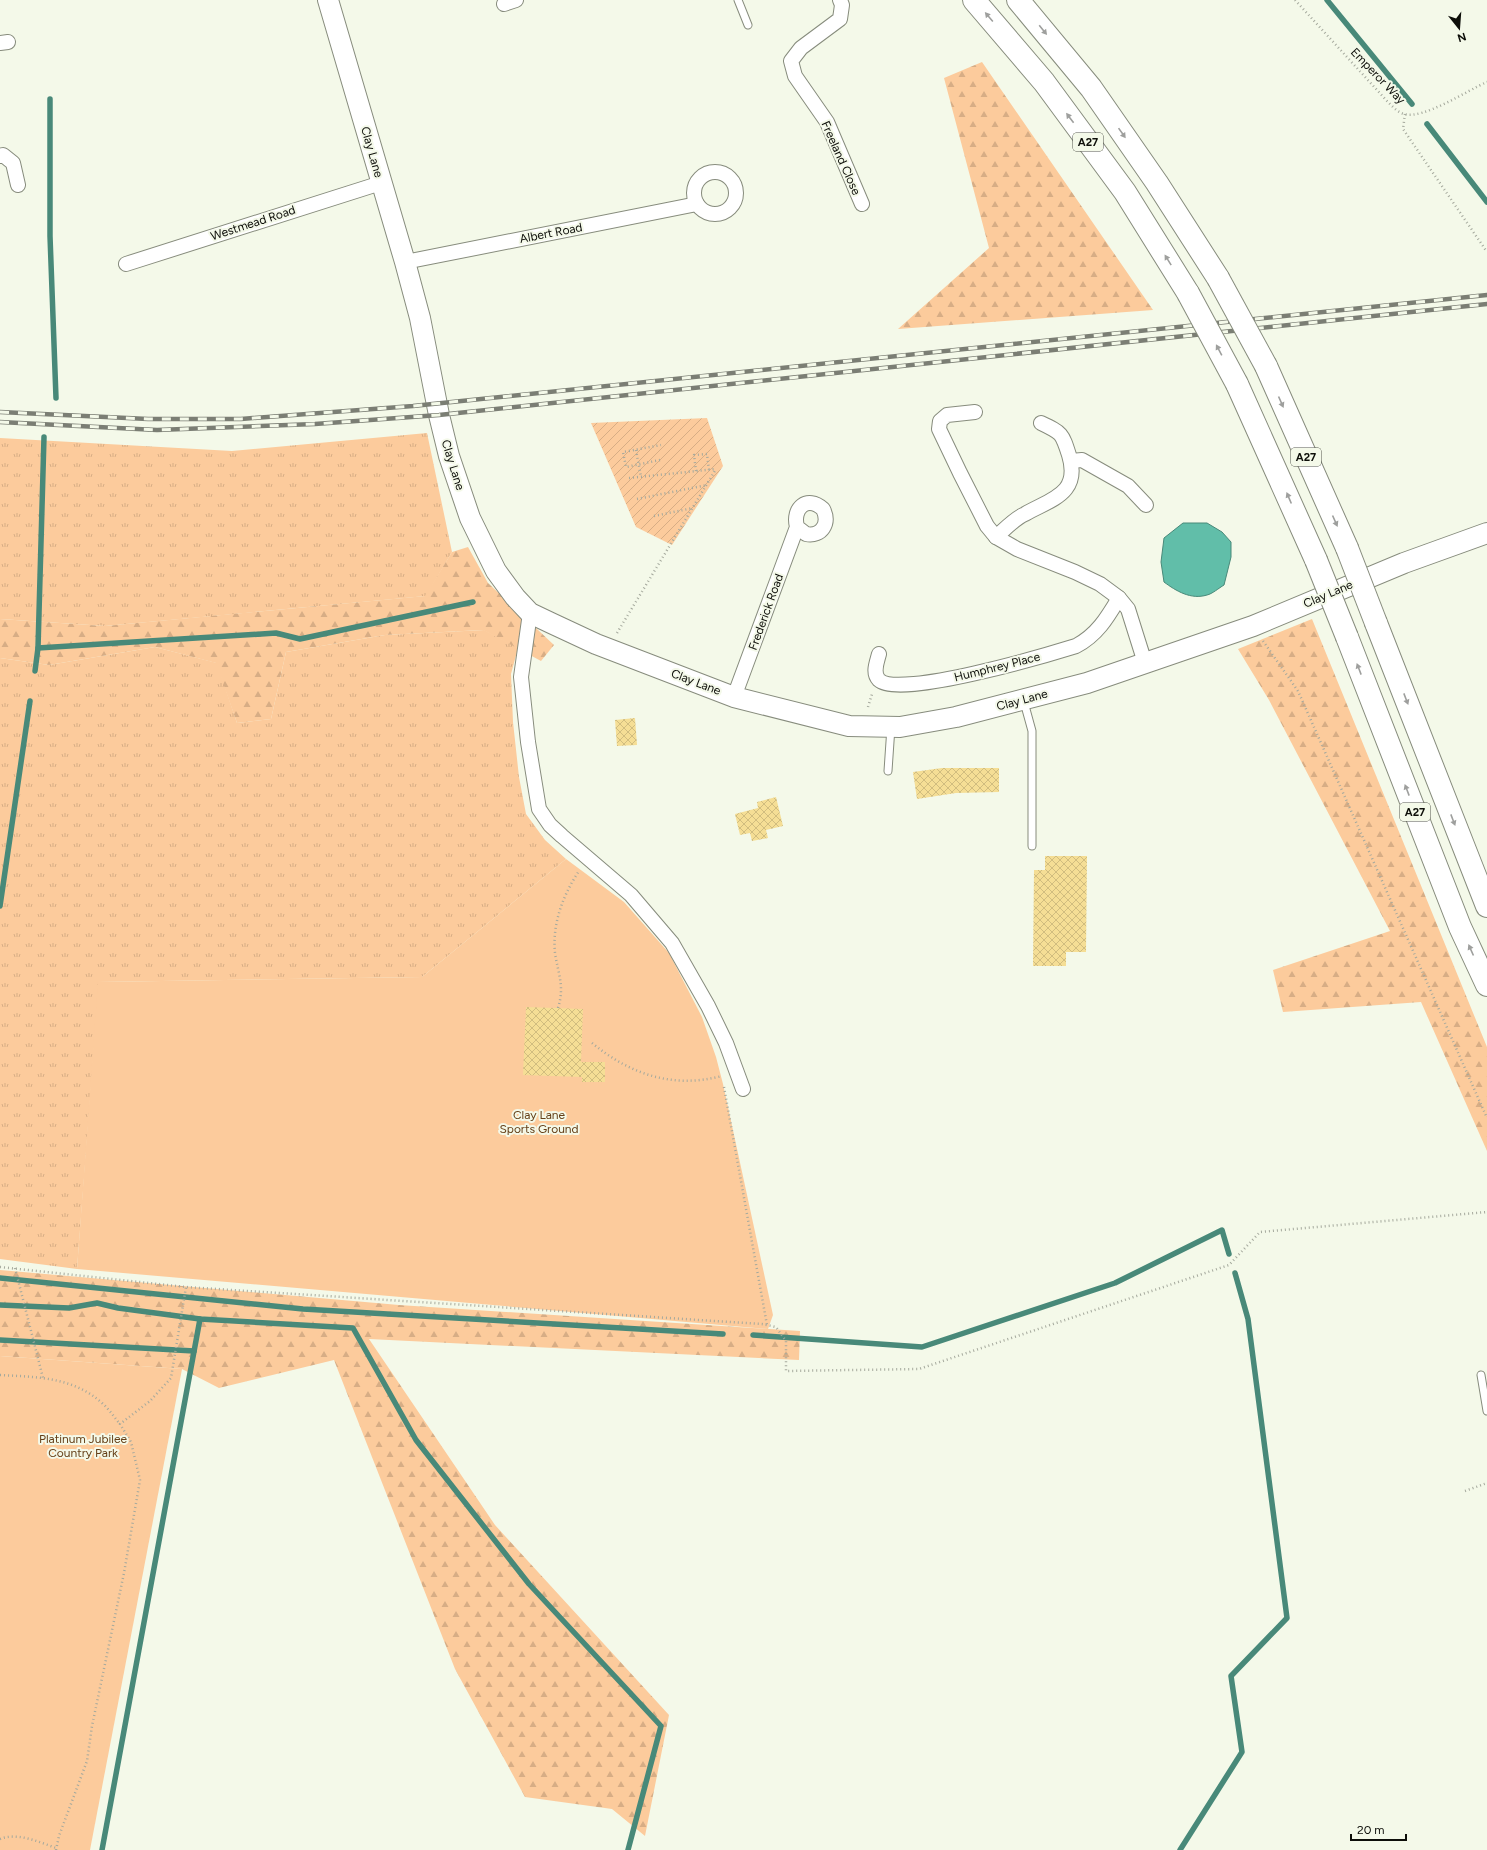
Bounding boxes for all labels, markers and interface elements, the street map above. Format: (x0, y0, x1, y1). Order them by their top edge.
north arrow (1439, 8, 1479, 48)
one-way arrow (985, 11, 994, 22)
one-way arrow (1038, 25, 1047, 36)
text: N (1456, 30, 1468, 45)
street label: Emperor Way (1348, 45, 1409, 107)
one-way arrow (1066, 113, 1074, 124)
street label: Freeland Close (818, 119, 864, 198)
street label: Clay Lane (358, 125, 386, 179)
one-way arrow (1118, 128, 1126, 138)
road number: A27 (1073, 133, 1103, 151)
street label: Westmead Road (209, 203, 297, 243)
street label: Albert Road (518, 220, 584, 246)
one-way arrow (1164, 254, 1171, 266)
one-way arrow (1215, 344, 1222, 356)
one-way arrow (1278, 396, 1285, 408)
street label: Clay Lane (439, 438, 467, 492)
road number: A27 (1291, 448, 1321, 466)
one-way arrow (1286, 492, 1292, 504)
one-way arrow (1332, 515, 1338, 526)
street label: Frederick Road (746, 572, 786, 652)
street label: Clay Lane (1301, 577, 1355, 611)
street label: Humphrey Place (953, 649, 1042, 684)
one-way arrow (1356, 663, 1362, 675)
street label: Clay Lane (669, 666, 723, 698)
street label: Clay Lane (995, 686, 1049, 714)
one-way arrow (1403, 693, 1409, 705)
one-way arrow (1403, 784, 1409, 796)
road number: A27 (1400, 803, 1430, 821)
one-way arrow (1450, 814, 1456, 825)
one-way arrow (1468, 944, 1474, 956)
park label: Clay Lane Sports Ground (499, 1108, 579, 1136)
park label: Platinum Jubilee Country Park (39, 1432, 127, 1460)
scale bar (1351, 1816, 1406, 1842)
text: 20 m (1357, 1823, 1385, 1837)

